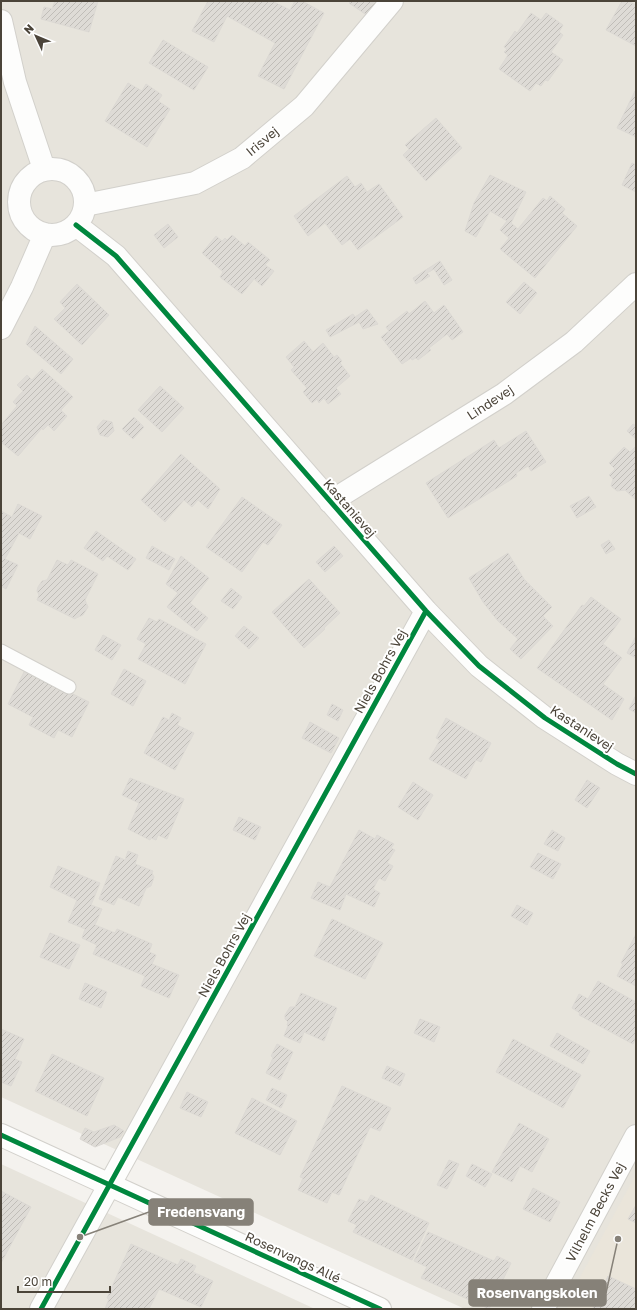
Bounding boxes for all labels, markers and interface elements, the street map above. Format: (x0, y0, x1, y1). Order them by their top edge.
north arrow (16, 16, 56, 56)
text: N (21, 21, 36, 36)
street label: Irisvej (242, 123, 282, 159)
street label: Lindevej (464, 381, 516, 423)
street label: Kastanievej (320, 475, 380, 541)
street label: Niels Bohrs Vej (350, 626, 410, 716)
street label: Kastanievej (547, 702, 617, 754)
street label: Niels Bohrs Vej (194, 910, 254, 1000)
street label: Vilhelm Becks Vej (562, 1159, 628, 1265)
callout: Fredensvang (149, 1199, 253, 1225)
text: Fredensvang (157, 1203, 245, 1220)
street label: Rosenvangs Allé (243, 1228, 343, 1286)
scale bar (18, 1268, 110, 1294)
text: 20 m (24, 1274, 52, 1289)
callout: Rosenvangskolen (469, 1280, 606, 1306)
text: Rosenvangskolen (477, 1284, 597, 1301)

